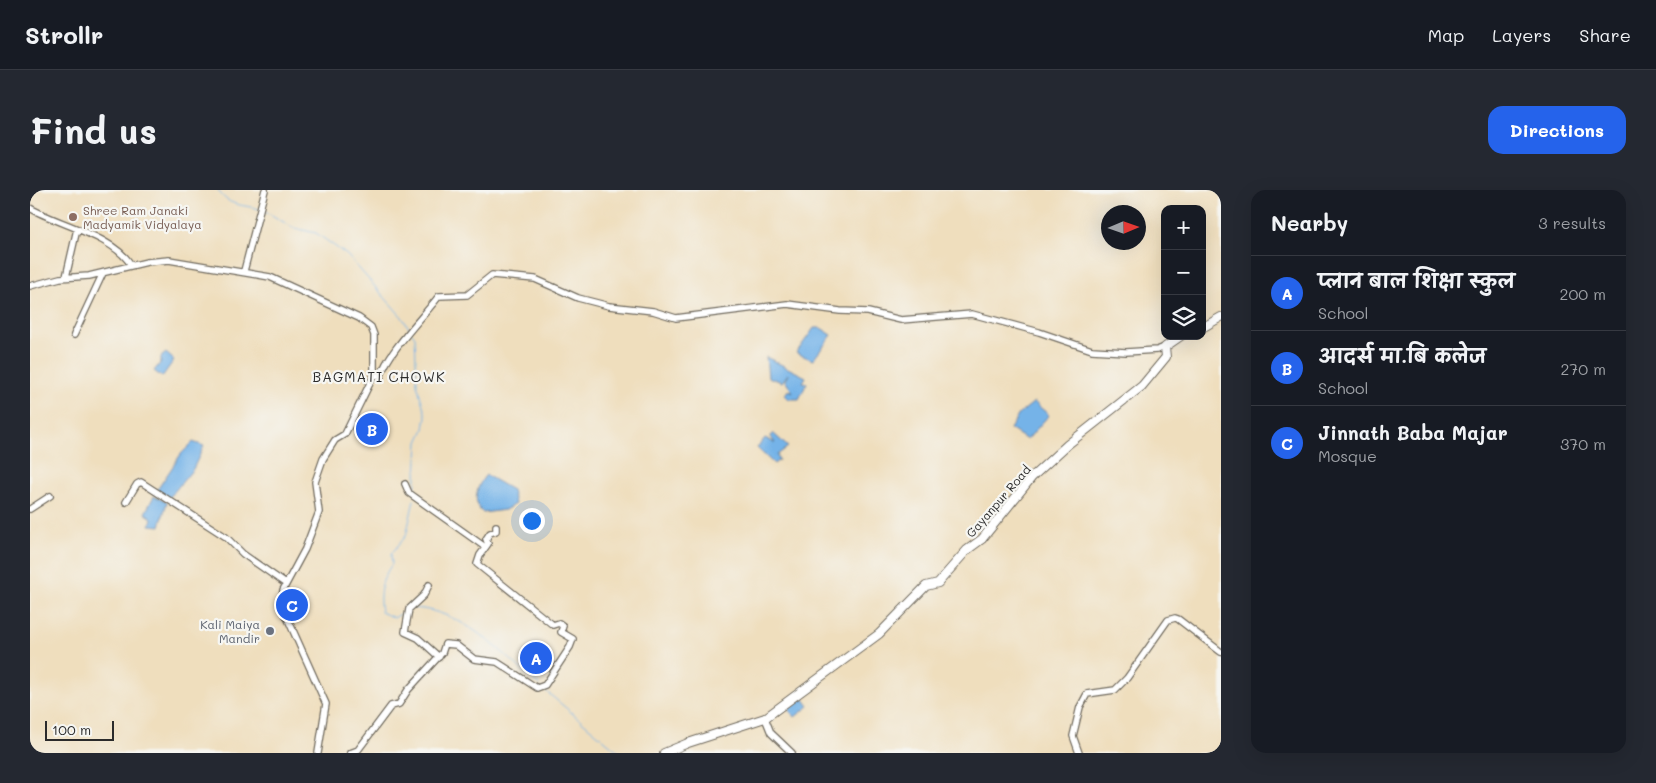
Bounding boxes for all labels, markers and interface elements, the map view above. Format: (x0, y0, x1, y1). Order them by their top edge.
text: Strollr (25, 19, 103, 50)
text: Map (1428, 23, 1464, 47)
text: Layers (1492, 23, 1551, 47)
text: Share (1579, 23, 1631, 47)
button: Directions (1488, 106, 1626, 154)
text: Find us (30, 107, 157, 153)
place label: Shree Ram Janaki Madyamik Vidyalaya (83, 202, 202, 232)
north arrow (1101, 205, 1146, 250)
map controls (1161, 205, 1206, 340)
button: + (1161, 205, 1206, 250)
text: Nearby (1271, 209, 1348, 236)
marker: Shree Ram Janaki Madyamik Vidyalaya (67, 211, 79, 223)
text: 3 results (1538, 212, 1606, 233)
button: − (1161, 250, 1206, 295)
text: प्लान बाल शिक्षा स्कुल (1318, 268, 1515, 293)
text: A (1281, 283, 1293, 304)
text: 200 m (1559, 283, 1606, 304)
button: layers (1161, 295, 1206, 340)
text: School (1318, 302, 1368, 323)
text: आदर्स मा.बि कलेज (1318, 343, 1486, 368)
text: B (1282, 358, 1292, 379)
text: 270 m (1560, 358, 1606, 379)
district label: BAGMATI CHOWK (313, 367, 445, 386)
text: School (1318, 377, 1368, 398)
pin: B (356, 410, 388, 448)
text: Jinnath Baba Majar (1318, 420, 1508, 445)
text: C (1281, 433, 1293, 454)
text: 370 m (1560, 433, 1606, 454)
text: Mosque (1318, 445, 1377, 466)
street label: Gayanpur Road (962, 461, 1034, 540)
your location (519, 508, 545, 534)
pin: C (276, 586, 308, 624)
place label: Kali Maiya Mandir (200, 616, 260, 646)
marker: Kali Maiya Mandir (264, 625, 276, 637)
pin: A (520, 639, 552, 677)
scale bar (45, 718, 114, 741)
text: 100 m (52, 720, 91, 739)

